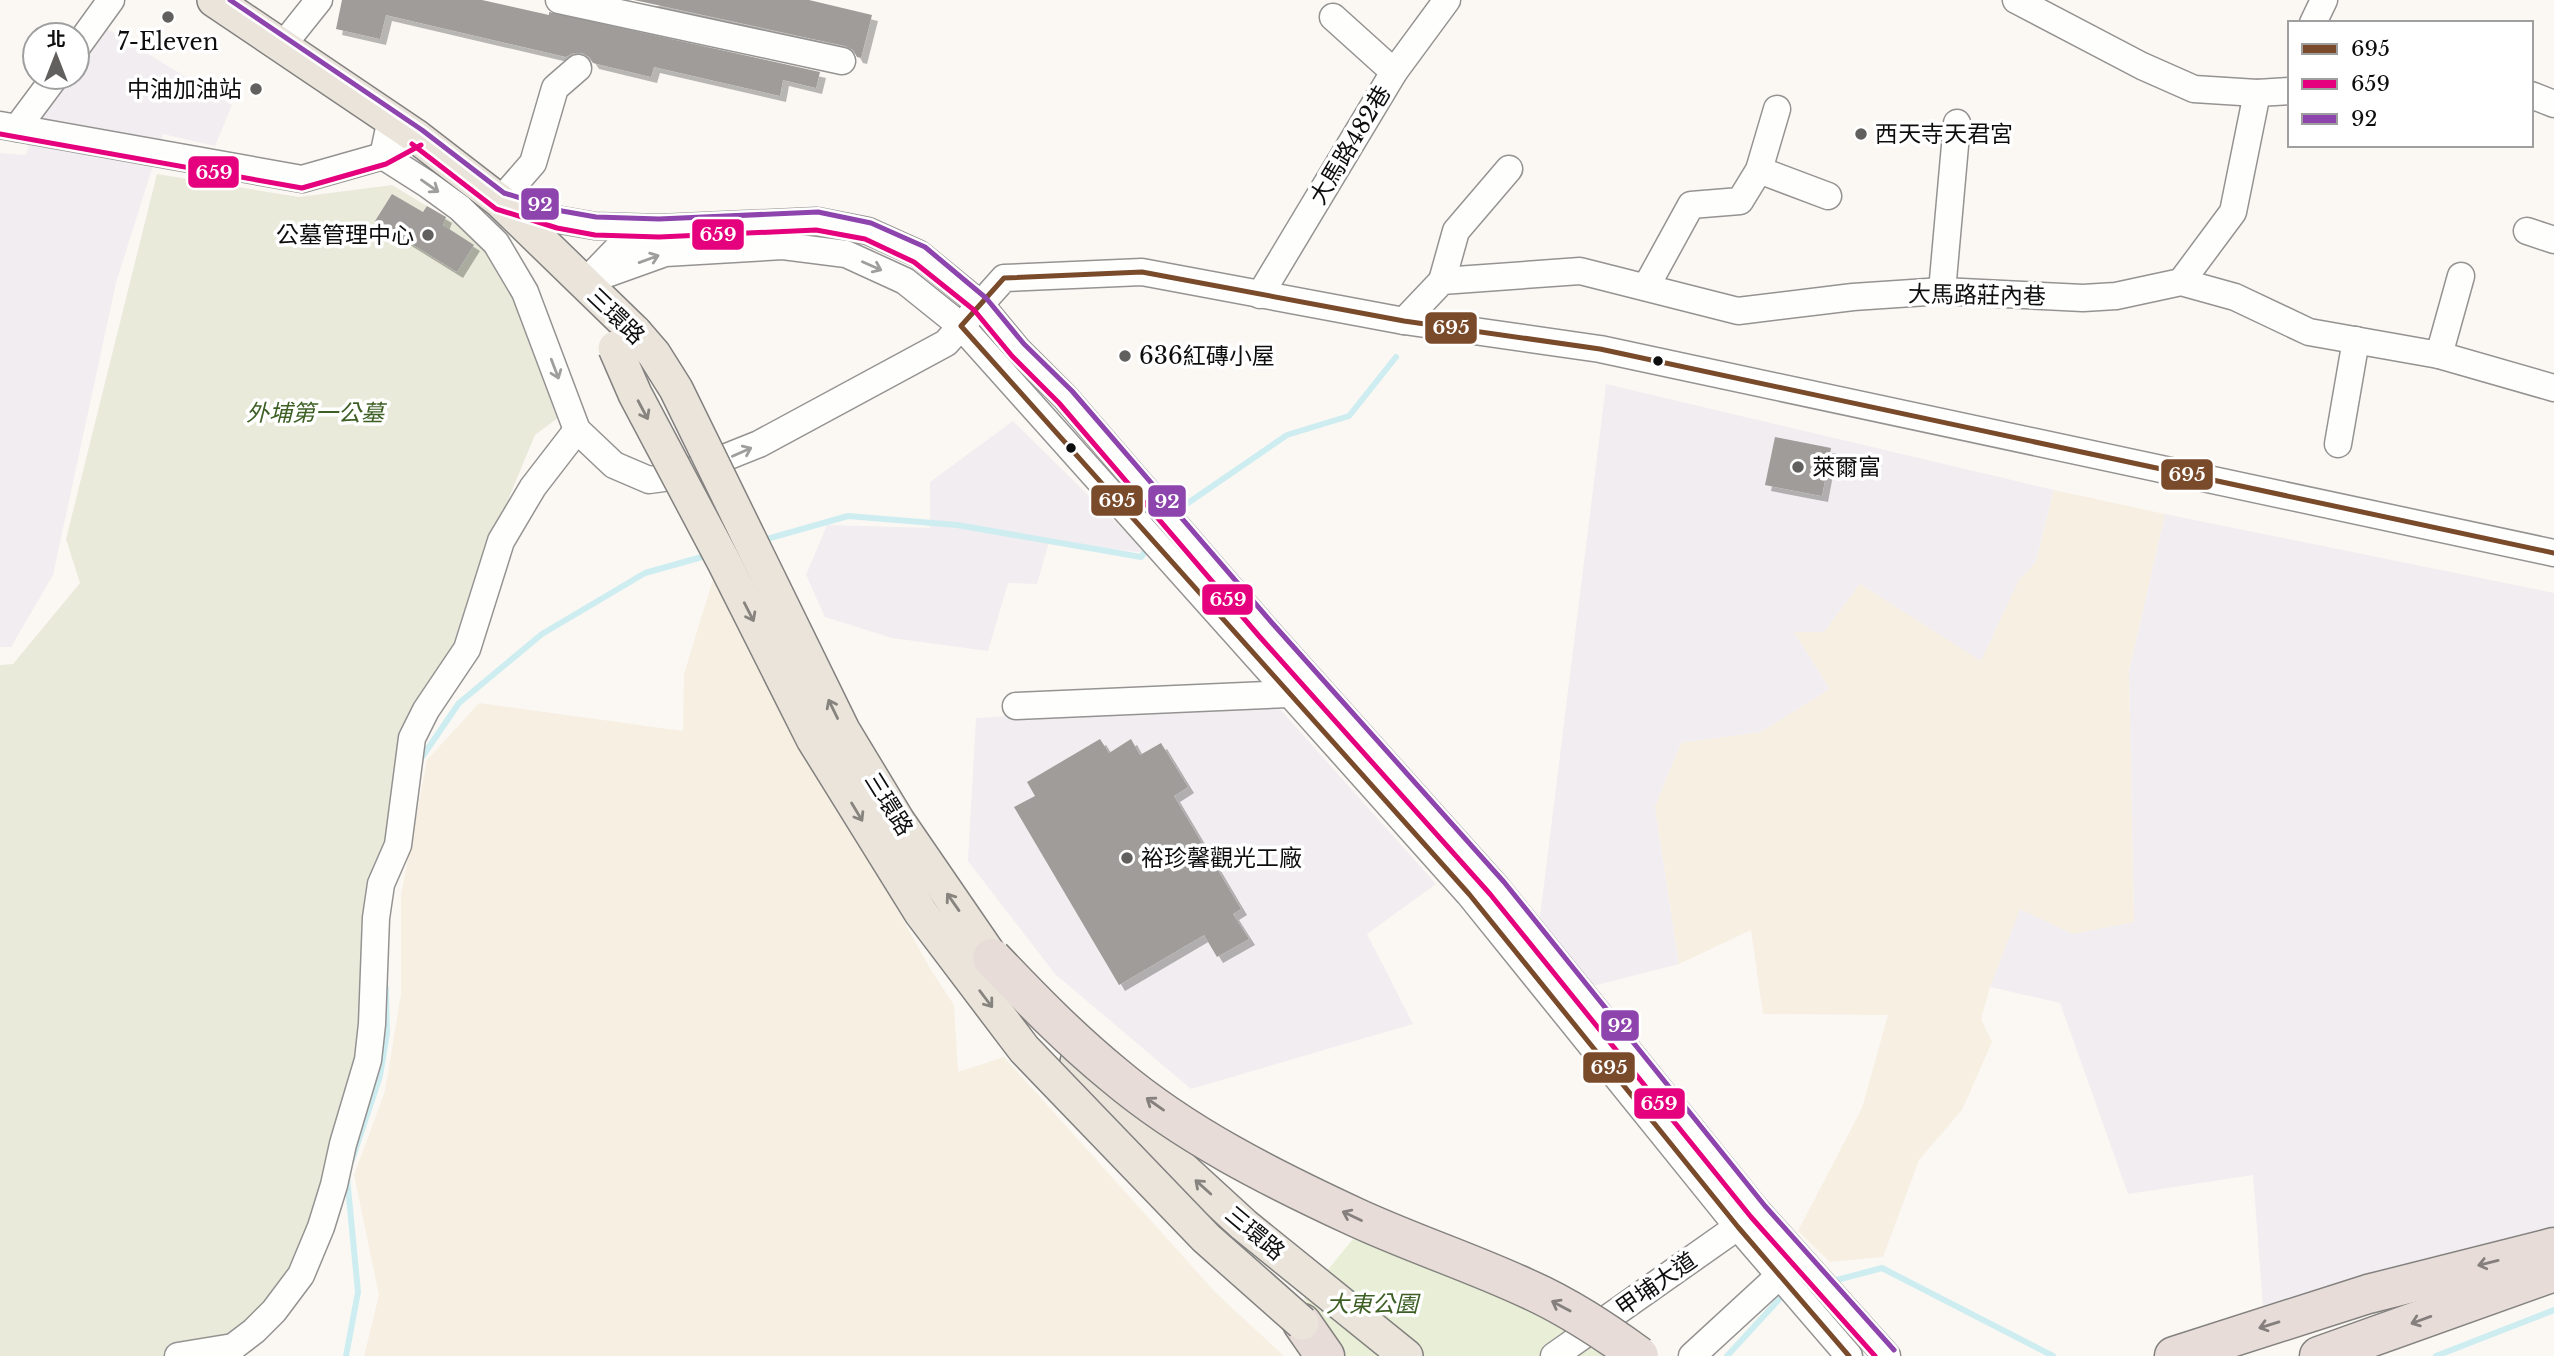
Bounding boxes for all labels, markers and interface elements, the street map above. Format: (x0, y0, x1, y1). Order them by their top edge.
marker: 7-Eleven (160, 9, 176, 25)
north arrow (21, 21, 91, 91)
legend (2288, 21, 2533, 147)
text: 北 (46, 28, 66, 51)
place label: 7-Eleven (117, 28, 219, 56)
text: 695 (2351, 36, 2390, 62)
text: 659 (2351, 71, 2390, 97)
place label: 中油加油站 (127, 75, 242, 103)
marker: 中油加油站 (248, 81, 264, 97)
street label: 大馬路482巷 (1304, 81, 1396, 209)
text: 92 (2351, 106, 2377, 132)
place label: 西天寺天君宮 (1875, 120, 2013, 148)
marker: 西天寺天君宮 (1853, 126, 1869, 142)
line badge: 659 (187, 155, 240, 189)
text: 659 (196, 161, 232, 184)
one-way arrow (420, 179, 439, 193)
line badge: 92 (520, 187, 560, 221)
text: 92 (527, 193, 553, 216)
line badge: 659 (691, 218, 745, 251)
place label: 公墓管理中心 (276, 221, 414, 249)
text: 659 (700, 223, 736, 246)
marker: 公墓管理中心 (420, 227, 436, 243)
one-way arrow (637, 252, 659, 264)
one-way arrow (861, 260, 882, 273)
street label: 大馬路莊內巷 (1908, 280, 2046, 310)
street label: 三環路 (581, 282, 651, 350)
line badge: 695 (1424, 311, 1478, 345)
text: 695 (1433, 316, 1469, 339)
place label: 636紅磚小屋 (1139, 342, 1275, 370)
marker: 636紅磚小屋 (1117, 348, 1133, 364)
unlabelled marker (1651, 354, 1665, 368)
one-way arrow (549, 358, 562, 380)
park label: 外埔第一公墓 (246, 399, 388, 427)
one-way arrow (637, 399, 651, 420)
unlabelled marker (1064, 441, 1078, 455)
one-way arrow (731, 445, 753, 458)
place label: 萊爾富 (1812, 453, 1881, 481)
line badge: 695 (2160, 458, 2214, 491)
marker: 萊爾富 (1790, 459, 1806, 475)
text: 695 (2169, 463, 2205, 486)
line badge: 695 (1090, 484, 1144, 517)
line badge: 92 (1147, 484, 1187, 518)
text: 695 (1099, 489, 1135, 512)
text: 92 (1154, 490, 1180, 513)
line badge: 659 (1201, 583, 1254, 616)
text: 659 (1210, 588, 1246, 611)
one-way arrow (742, 601, 756, 622)
one-way arrow (826, 699, 840, 720)
street label: 三環路 (859, 767, 919, 841)
one-way arrow (850, 801, 864, 821)
place label: 裕珍馨觀光工廠 (1141, 844, 1302, 872)
marker: 裕珍馨觀光工廠 (1119, 850, 1135, 866)
one-way arrow (946, 893, 960, 912)
one-way arrow (978, 989, 993, 1008)
line badge: 92 (1600, 1009, 1640, 1042)
text: 92 (1607, 1014, 1633, 1037)
line badge: 695 (1582, 1051, 1636, 1084)
text: 695 (1591, 1056, 1627, 1079)
line badge: 659 (1633, 1087, 1686, 1120)
text: 659 (1641, 1092, 1677, 1115)
one-way arrow (1146, 1097, 1165, 1111)
one-way arrow (1195, 1179, 1212, 1196)
street label: 三環路 (1220, 1200, 1290, 1266)
one-way arrow (1342, 1209, 1363, 1222)
street label: 甲埔大道 (1610, 1246, 1702, 1322)
one-way arrow (2477, 1257, 2500, 1270)
park label: 大東公園 (1326, 1290, 1421, 1318)
one-way arrow (1551, 1299, 1572, 1312)
one-way arrow (2410, 1315, 2432, 1327)
one-way arrow (2258, 1319, 2280, 1332)

